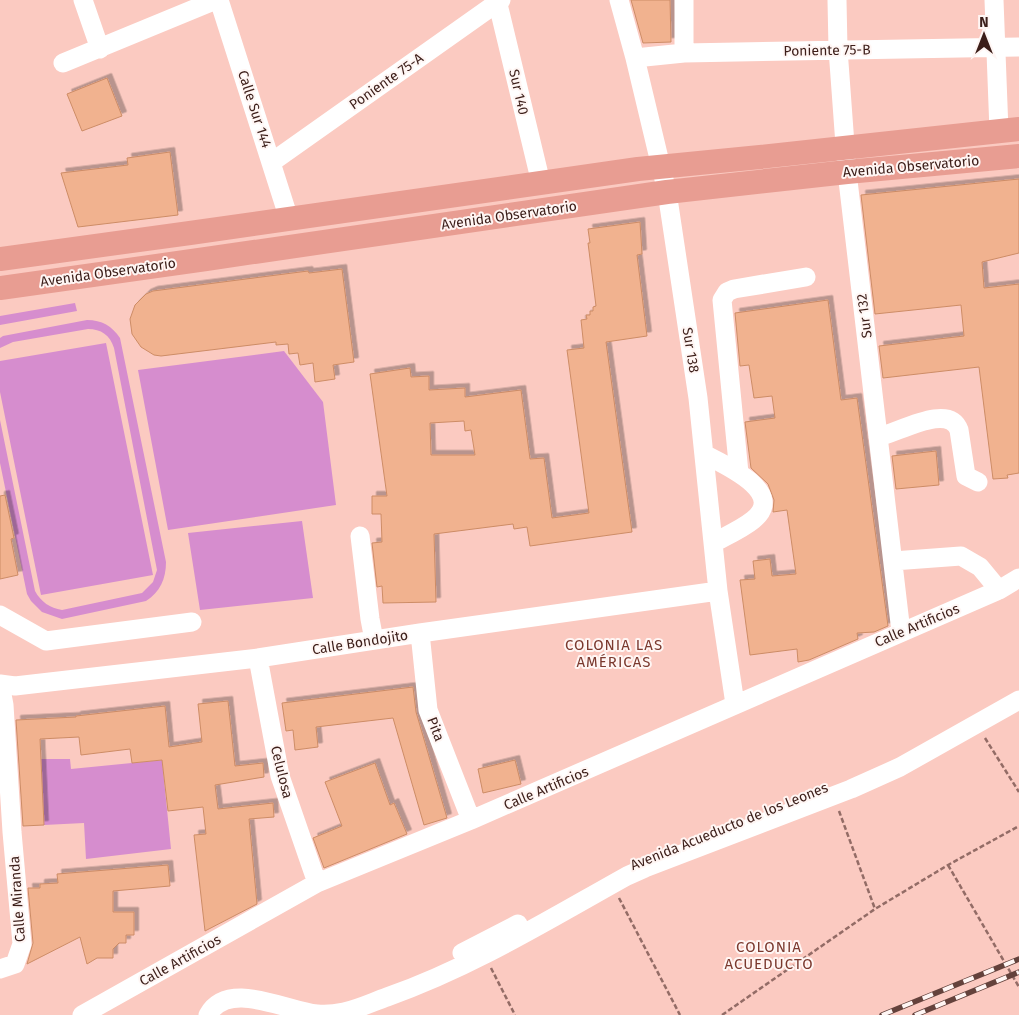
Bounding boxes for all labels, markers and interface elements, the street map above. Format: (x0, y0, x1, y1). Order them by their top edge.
north arrow (959, 10, 1009, 60)
text: N (979, 14, 989, 31)
street label: Poniente 75-B (783, 41, 871, 60)
street label: Poniente 75-A (346, 50, 427, 113)
street label: Calle Sur 144 (234, 68, 275, 151)
street label: Sur 140 (505, 68, 532, 117)
street label: Avenida Observatorio (842, 152, 980, 181)
street label: Avenida Observatorio (440, 198, 578, 233)
street label: Avenida Observatorio (39, 255, 177, 290)
street label: Sur 132 (853, 293, 876, 339)
street label: Sur 138 (679, 326, 703, 374)
street label: Calle Artificios (872, 600, 963, 651)
street label: Calle Bondojito (311, 627, 409, 658)
district label: COLONIA LAS AMÉRICAS (565, 636, 663, 671)
street label: Pita (423, 715, 448, 744)
street label: Celulosa (267, 744, 296, 800)
street label: Calle Artificios (501, 763, 592, 814)
street label: Avenida Acueducto de los Leones (628, 779, 831, 874)
street label: Calle Miranda (6, 855, 29, 943)
street label: Calle Artificios (137, 931, 224, 990)
district label: COLONIA ACUEDUCTO (724, 938, 814, 973)

